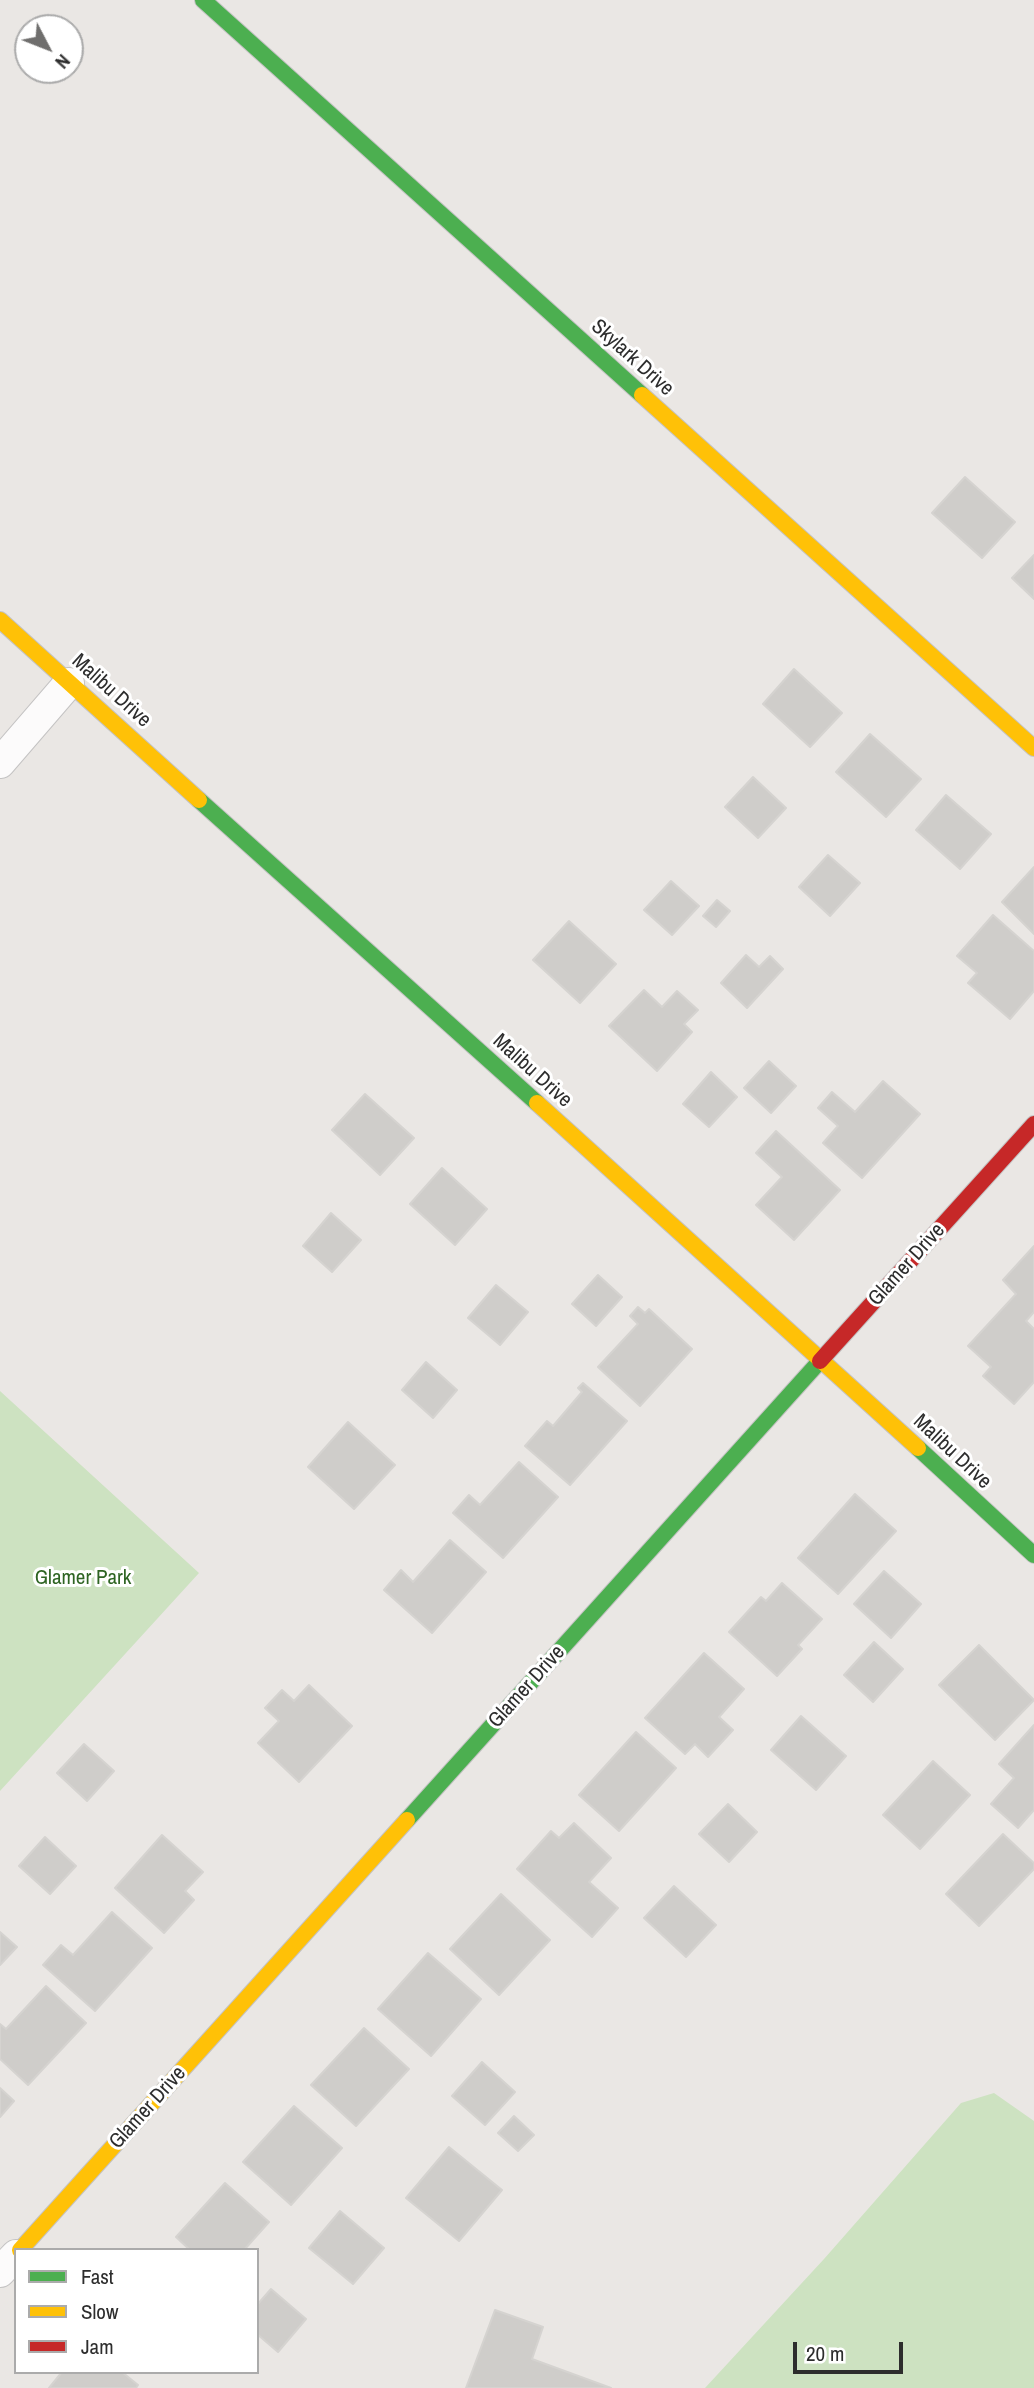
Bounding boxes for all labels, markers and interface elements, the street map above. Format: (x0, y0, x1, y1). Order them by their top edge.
north arrow (14, 14, 84, 84)
text: N (50, 49, 77, 75)
street label: Skylark Drive (586, 314, 678, 402)
street label: Malibu Drive (66, 649, 156, 733)
street label: Malibu Drive (487, 1029, 577, 1113)
street label: Glamer Drive (863, 1219, 951, 1311)
street label: Malibu Drive (908, 1410, 996, 1494)
park label: Glamer Park (35, 1565, 131, 1591)
street label: Glamer Drive (483, 1641, 571, 1733)
street label: Glamer Drive (104, 2062, 192, 2154)
legend (14, 2248, 259, 2374)
text: Fast (81, 2262, 114, 2291)
text: Slow (81, 2297, 118, 2326)
scale bar (796, 2328, 906, 2372)
text: Jam (81, 2332, 114, 2361)
text: 20 m (806, 2339, 844, 2368)

